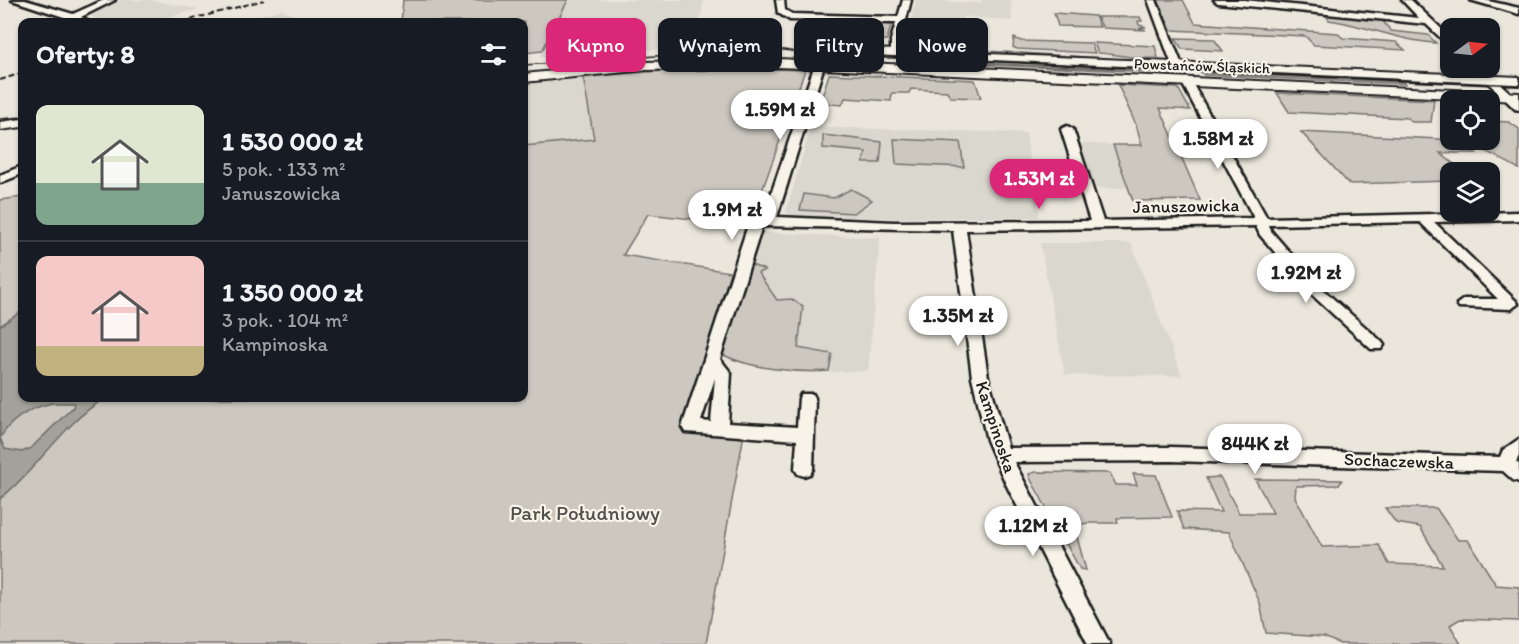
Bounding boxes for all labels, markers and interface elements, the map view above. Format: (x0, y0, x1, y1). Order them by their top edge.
chip: Kupno (546, 18, 646, 72)
chip: Wynajem (658, 18, 782, 72)
chip: Filtry (794, 18, 884, 72)
chip: Nowe (896, 18, 988, 72)
north arrow (1440, 18, 1500, 78)
map controls (1440, 18, 1500, 222)
text: Oferty: 8 (36, 38, 135, 70)
icon: filters (477, 38, 510, 71)
street label: Powstańców Śląskich (1134, 55, 1270, 77)
pin: 1.59M zł (718, 90, 842, 141)
button: locate (1440, 90, 1500, 150)
text: 1.59M zł (745, 97, 815, 121)
pin: 1.58M zł (1156, 119, 1280, 170)
text: 1 530 000 zł (222, 125, 363, 157)
text: 1.58M zł (1183, 126, 1253, 150)
icon: home (84, 129, 156, 201)
text: 5 pok. · 133 m² (222, 157, 345, 181)
pin: 1.53M zł (977, 159, 1101, 210)
button: layers (1440, 162, 1500, 222)
text: 1.53M zł (1004, 166, 1074, 190)
text: Januszowicka (222, 181, 340, 205)
pin: 1.9M zł (677, 190, 787, 241)
street label: Januszowicka (1133, 194, 1240, 218)
text: 1.9M zł (702, 197, 762, 221)
pin: 1.92M zł (1244, 253, 1368, 304)
text: 1.92M zł (1271, 260, 1341, 284)
text: 1 350 000 zł (222, 276, 363, 308)
icon: home (84, 280, 156, 352)
pin: 1.35M zł (896, 296, 1020, 347)
text: 1.35M zł (923, 303, 993, 327)
text: 3 pok. · 104 m² (222, 308, 348, 332)
text: Kampinoska (222, 332, 328, 356)
street label: Kampinoska (971, 378, 1021, 476)
pin: 844K zł (1200, 424, 1310, 475)
text: 844K zł (1221, 431, 1289, 455)
street label: Sochaczewska (1343, 448, 1455, 474)
park label: Park Południowy (510, 500, 660, 525)
pin: 1.12M zł (971, 506, 1095, 557)
text: 1.12M zł (998, 513, 1068, 537)

